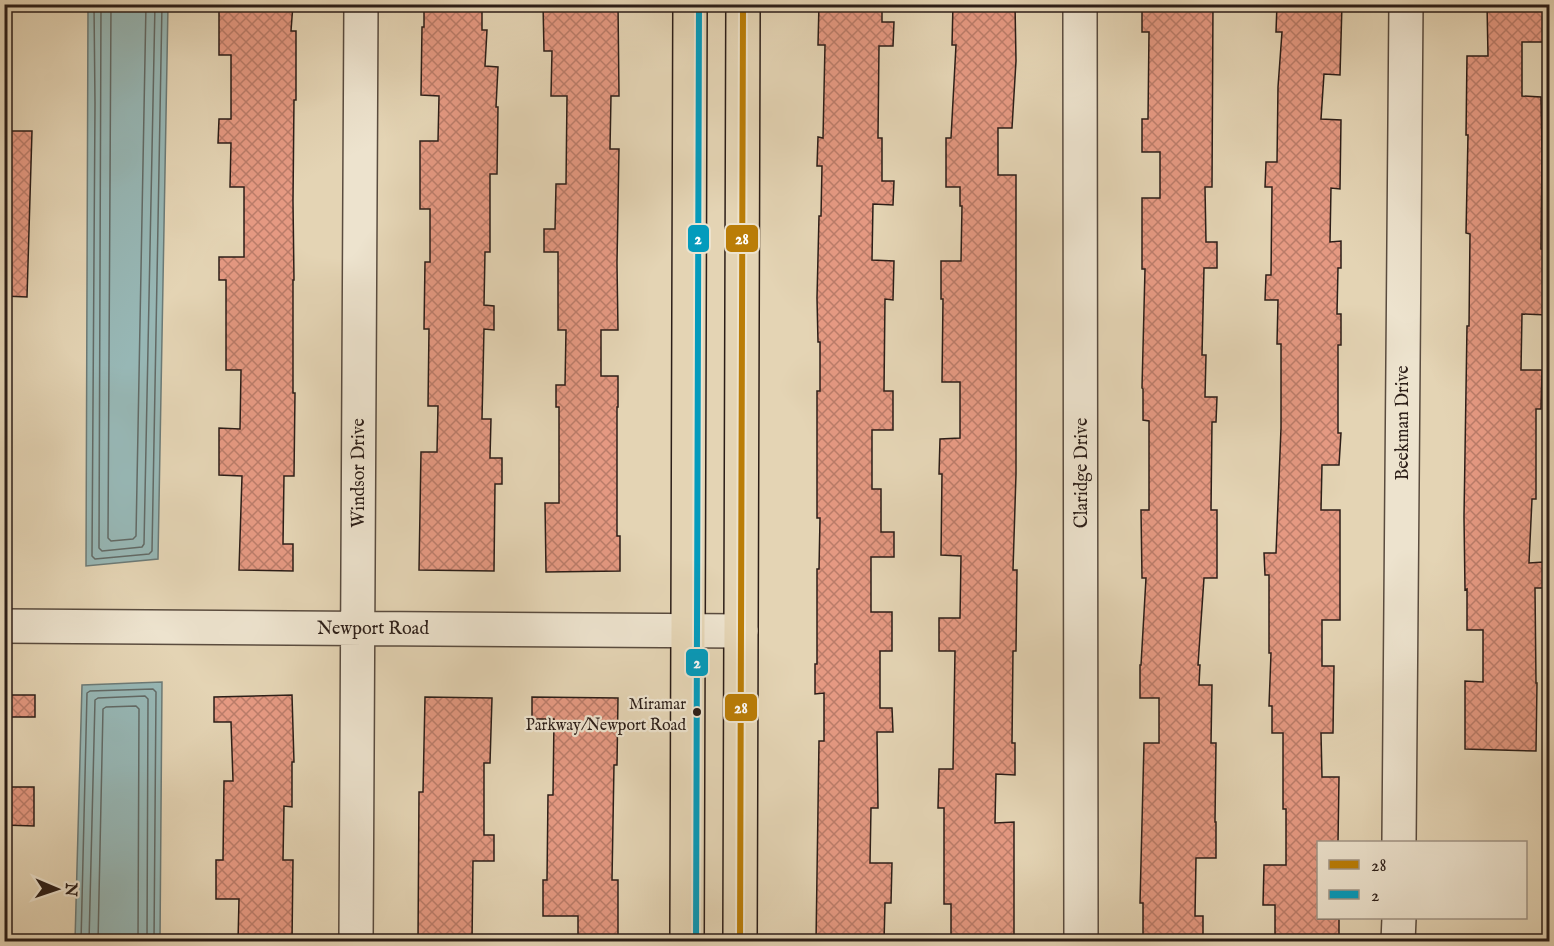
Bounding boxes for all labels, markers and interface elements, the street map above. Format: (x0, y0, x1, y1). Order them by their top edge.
line badge: 2 (687, 224, 710, 253)
line badge: 28 (725, 224, 759, 253)
text: 2 (694, 230, 702, 250)
text: 28 (735, 230, 749, 250)
street label: Beekman Drive (1392, 365, 1415, 481)
street label: Windsor Drive (348, 418, 371, 528)
street label: Claridge Drive (1071, 418, 1094, 528)
street label: Newport Road (317, 618, 429, 641)
line badge: 2 (685, 648, 709, 677)
text: 2 (693, 654, 701, 674)
line badge: 28 (724, 693, 758, 722)
place label: Miramar Parkway/Newport Road (526, 695, 686, 736)
text: 28 (734, 699, 748, 719)
marker: Miramar Parkway/Newport Road (691, 706, 703, 718)
legend (1317, 841, 1527, 919)
text: 28 (1371, 855, 1387, 878)
north arrow (27, 859, 87, 919)
text: N (60, 881, 80, 897)
text: 2 (1371, 885, 1379, 908)

